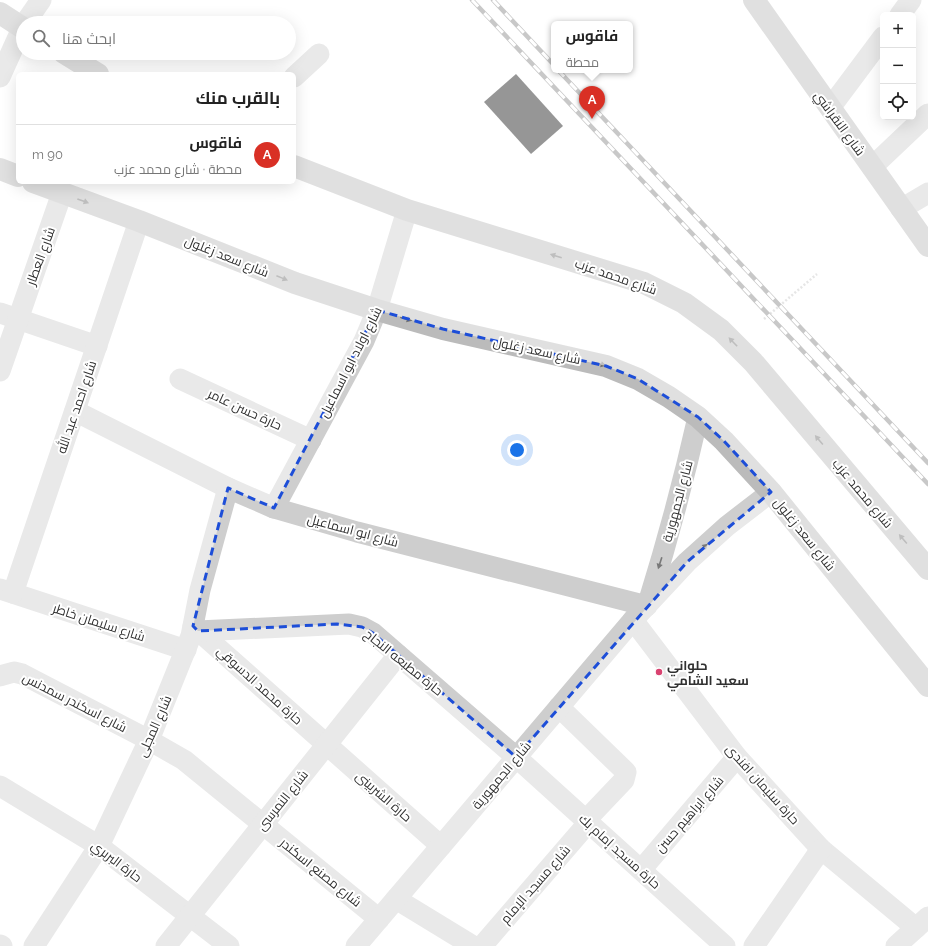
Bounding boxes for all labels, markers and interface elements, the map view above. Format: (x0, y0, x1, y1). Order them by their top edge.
map controls (880, 12, 916, 120)
button: + (880, 12, 916, 48)
search box (16, 16, 296, 60)
popup (551, 21, 633, 73)
icon: search (30, 27, 52, 49)
text: فاقوس (566, 27, 618, 45)
text: ابحث هنا (62, 30, 116, 48)
button: − (880, 48, 916, 84)
text: محطة (566, 55, 599, 70)
button: locate (880, 84, 916, 120)
pin: A (579, 86, 605, 119)
text: بالقرب منك (196, 88, 280, 108)
street label: شارع النقراشي (809, 88, 868, 160)
text: فاقوس (190, 134, 242, 152)
text: 90 m (32, 147, 63, 162)
text: A (263, 147, 271, 162)
text: محطة · شارع محمد عزب (114, 162, 242, 177)
one-way arrow (77, 198, 89, 204)
street label: شارع العطار (23, 225, 59, 289)
street label: شارع سعد زغلول (182, 233, 271, 281)
one-way arrow (550, 253, 562, 259)
street label: شارع محمد عزب (573, 255, 659, 298)
one-way arrow (277, 275, 289, 281)
street label: شارع اولاد ابو اسماعيل (316, 304, 386, 421)
one-way arrow (400, 316, 412, 322)
street label: شارع سعد زغلول (492, 334, 582, 368)
one-way arrow (728, 337, 738, 347)
street label: شارع احمد عبد الله (53, 358, 100, 456)
one-way arrow (594, 362, 607, 368)
street label: حارة حسن عامر (205, 385, 284, 433)
one-way arrow (814, 435, 823, 445)
your location (507, 440, 527, 460)
street label: شارع محمد عزب (829, 456, 896, 532)
street label: شارع الجمهورية (659, 459, 697, 544)
street label: شارع سعد زغلول (770, 495, 838, 574)
street label: شارع ابو اسماعيل (305, 511, 400, 551)
one-way arrow (898, 534, 907, 544)
one-way arrow (697, 543, 708, 552)
one-way arrow (657, 558, 663, 570)
street label: شارع سليمان خاطر (49, 600, 147, 645)
street label: حارة مطبعه النجاح (361, 626, 446, 699)
street label: حارة محمد الدسوقي (212, 643, 305, 730)
place label: حلواني سعيد الشامي (667, 658, 749, 692)
marker: حلواني سعيد الشامي (654, 667, 664, 677)
street label: شارع اسكندر سمدنس (20, 670, 129, 736)
street label: شارع المجلى (134, 693, 176, 760)
street label: شارع الجمهورية (469, 738, 535, 813)
street label: حارة سليمان افندى (723, 741, 802, 827)
street label: شارع النمرسى (254, 767, 312, 834)
street label: حارة الشربينى (353, 768, 415, 825)
street label: شارع ابراهيم حسن (652, 773, 728, 857)
street label: حارة مسجد إمام بك (575, 811, 663, 893)
street label: شارع مصنع اسكندر (276, 834, 364, 911)
street label: حارة البربري (87, 838, 145, 888)
street label: شارع مسجد الإمام (497, 842, 575, 928)

